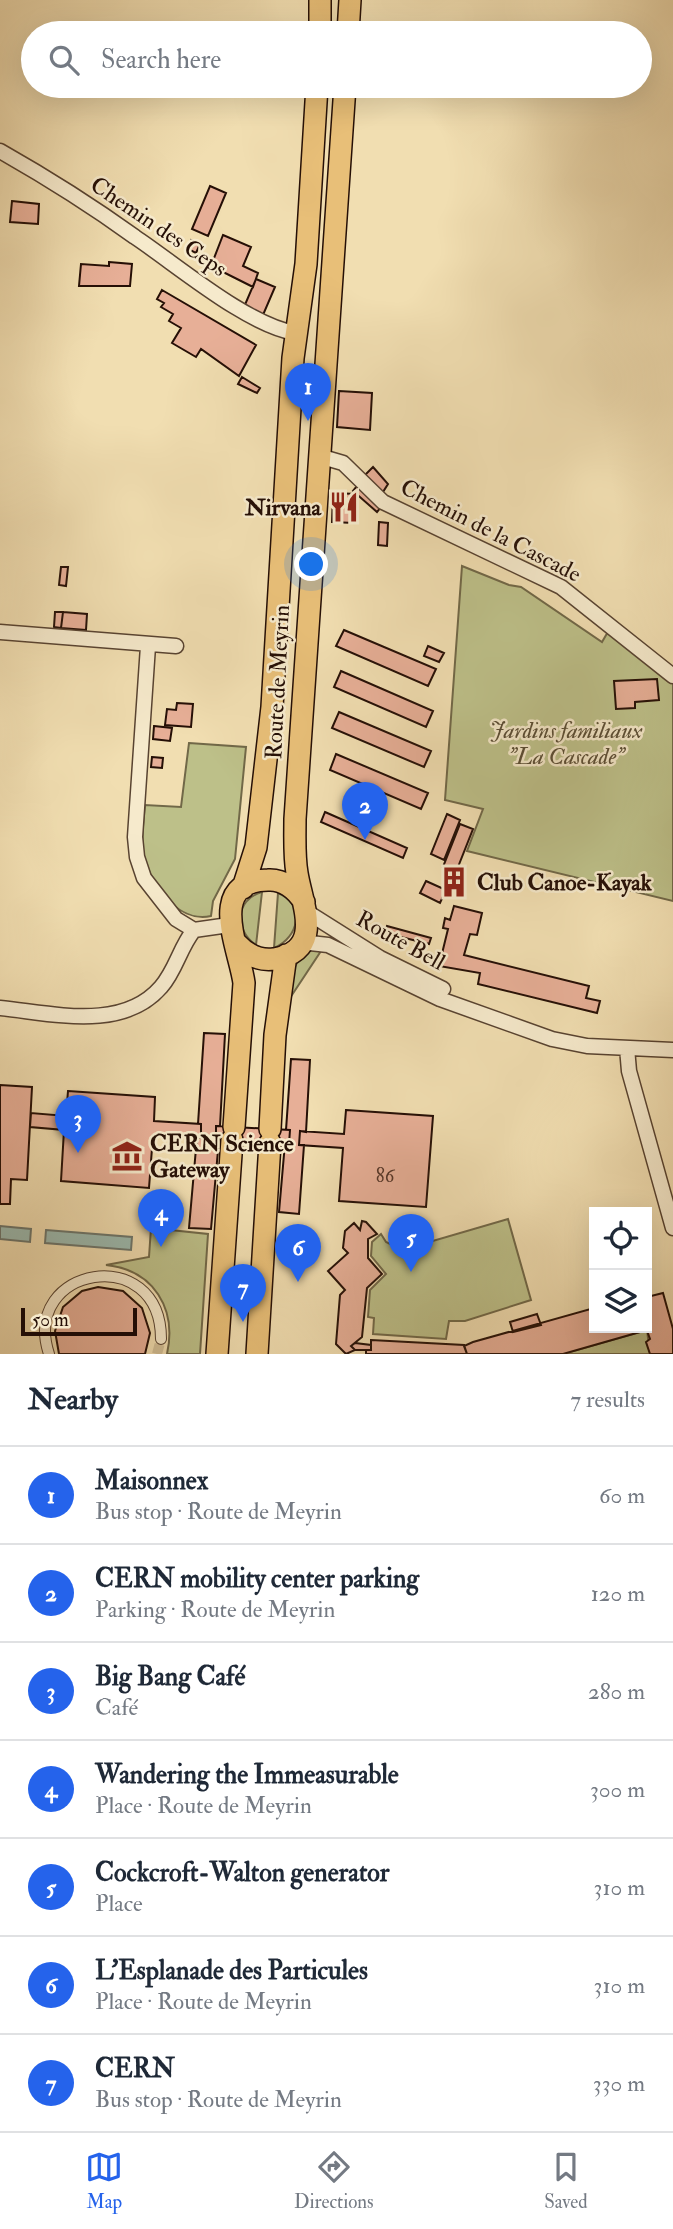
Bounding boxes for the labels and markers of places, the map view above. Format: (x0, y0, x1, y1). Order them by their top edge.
pin: 1 (285, 363, 331, 421)
restaurant icon: Nirvana (327, 490, 361, 524)
place label: Nirvana (244, 493, 323, 522)
pin: 2 (342, 782, 388, 840)
building icon: Club Canoe-Kayak (437, 865, 471, 899)
place label: Club Canoe-Kayak (477, 868, 653, 898)
pin: 3 (55, 1095, 101, 1153)
place label: CERN Science Gateway (150, 1129, 294, 1185)
museum icon: CERN Science Gateway (110, 1139, 144, 1173)
pin: 4 (138, 1189, 184, 1247)
pin: 5 (388, 1214, 434, 1272)
pin: 6 (275, 1224, 321, 1282)
pin: 7 (220, 1264, 266, 1322)

